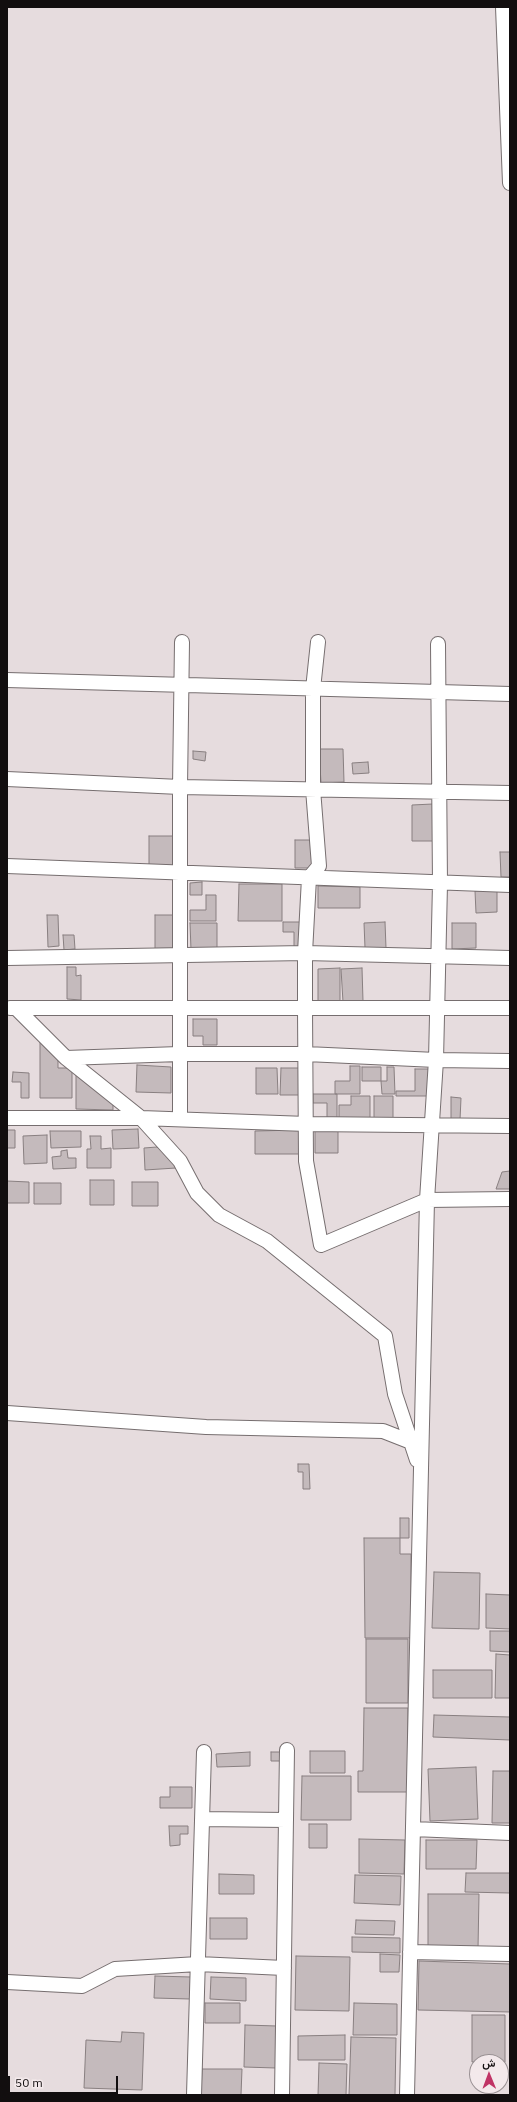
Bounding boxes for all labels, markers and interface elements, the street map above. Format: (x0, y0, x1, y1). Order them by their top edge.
north arrow (469, 2054, 509, 2094)
text: ش (482, 2056, 496, 2070)
scale bar (10, 2068, 120, 2094)
text: 50 m (15, 2075, 43, 2090)

